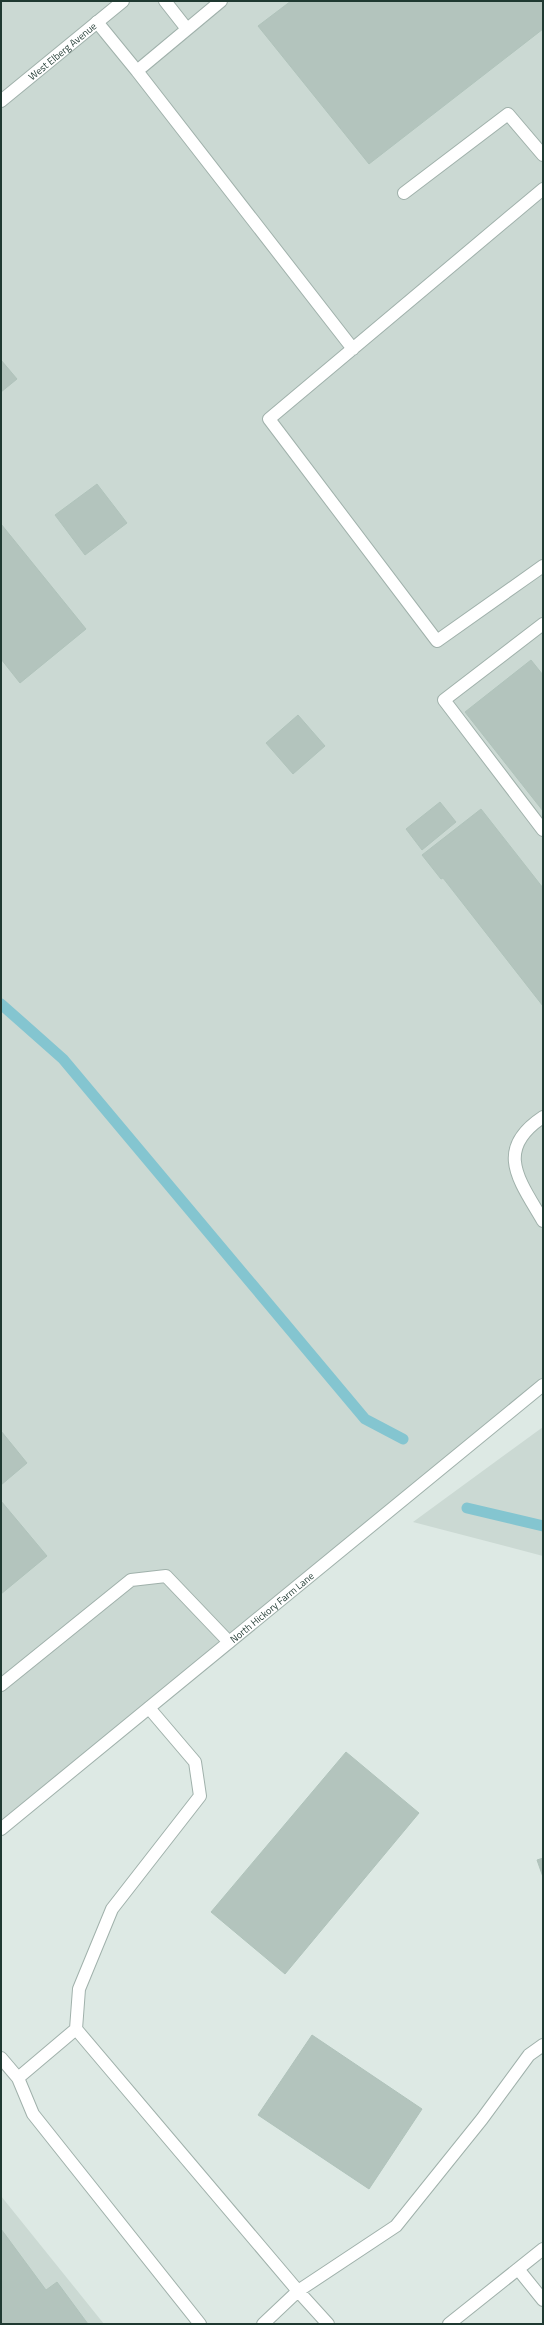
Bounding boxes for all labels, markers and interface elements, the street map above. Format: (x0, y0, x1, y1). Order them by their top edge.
street label: West Elberg Avenue (25, 18, 99, 83)
street label: North Hickory Farm Lane (227, 1568, 317, 1646)

